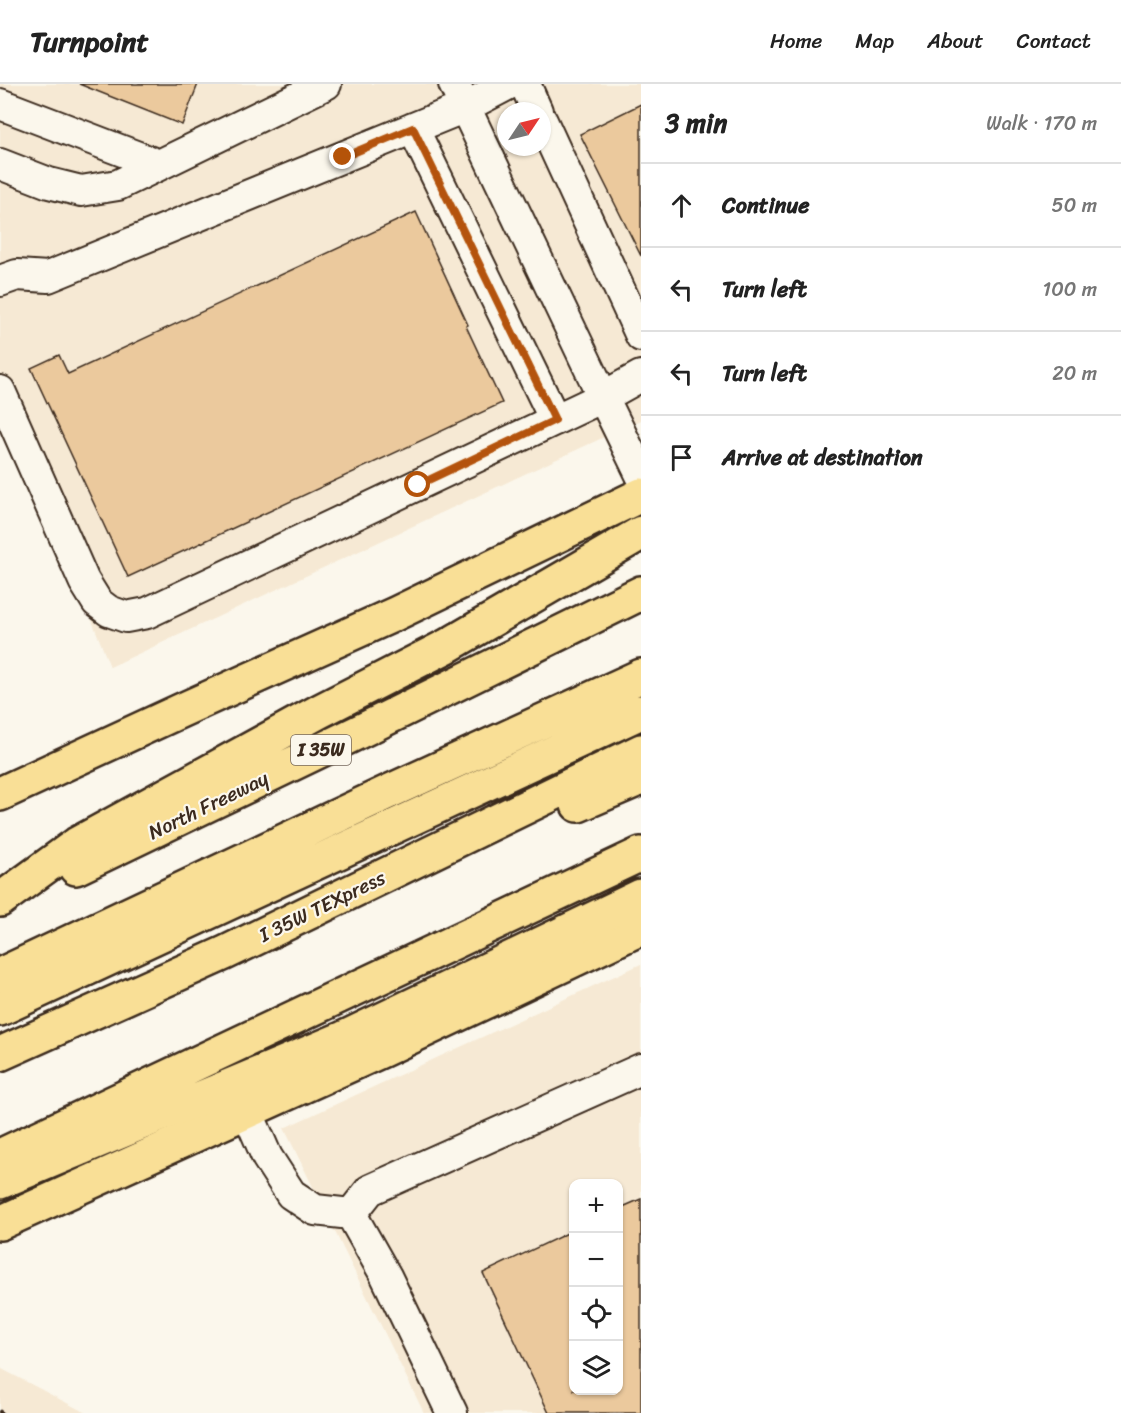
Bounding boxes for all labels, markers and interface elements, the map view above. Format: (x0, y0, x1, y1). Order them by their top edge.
text: Turnpoint (30, 17, 149, 66)
text: Home (770, 22, 822, 60)
text: Map (855, 22, 894, 60)
text: About (927, 22, 984, 60)
text: Contact (1017, 22, 1091, 60)
text: 3 min (665, 100, 727, 146)
north arrow (497, 102, 551, 156)
text: Walk · 170 m (986, 106, 1097, 141)
route end (329, 143, 355, 169)
text: Continue (722, 186, 810, 225)
text: 50 m (1052, 188, 1097, 223)
icon: ahead (665, 189, 698, 222)
text: Turn left (722, 270, 807, 309)
text: 100 m (1043, 272, 1097, 307)
icon: left (665, 273, 698, 306)
text: Turn left (722, 354, 807, 393)
text: 20 m (1052, 356, 1097, 391)
icon: left (665, 357, 698, 390)
text: Arrive at destination (722, 438, 923, 477)
icon: arrive (665, 441, 698, 474)
route start (404, 471, 430, 497)
road number: I 35W (291, 735, 351, 765)
street label: North Freeway (142, 761, 275, 850)
street label: I 35W TEXpress (252, 860, 392, 953)
map controls (569, 1179, 623, 1395)
button: + (569, 1179, 623, 1233)
button: − (569, 1233, 623, 1287)
button: locate (569, 1287, 623, 1341)
button: layers (569, 1341, 623, 1395)

